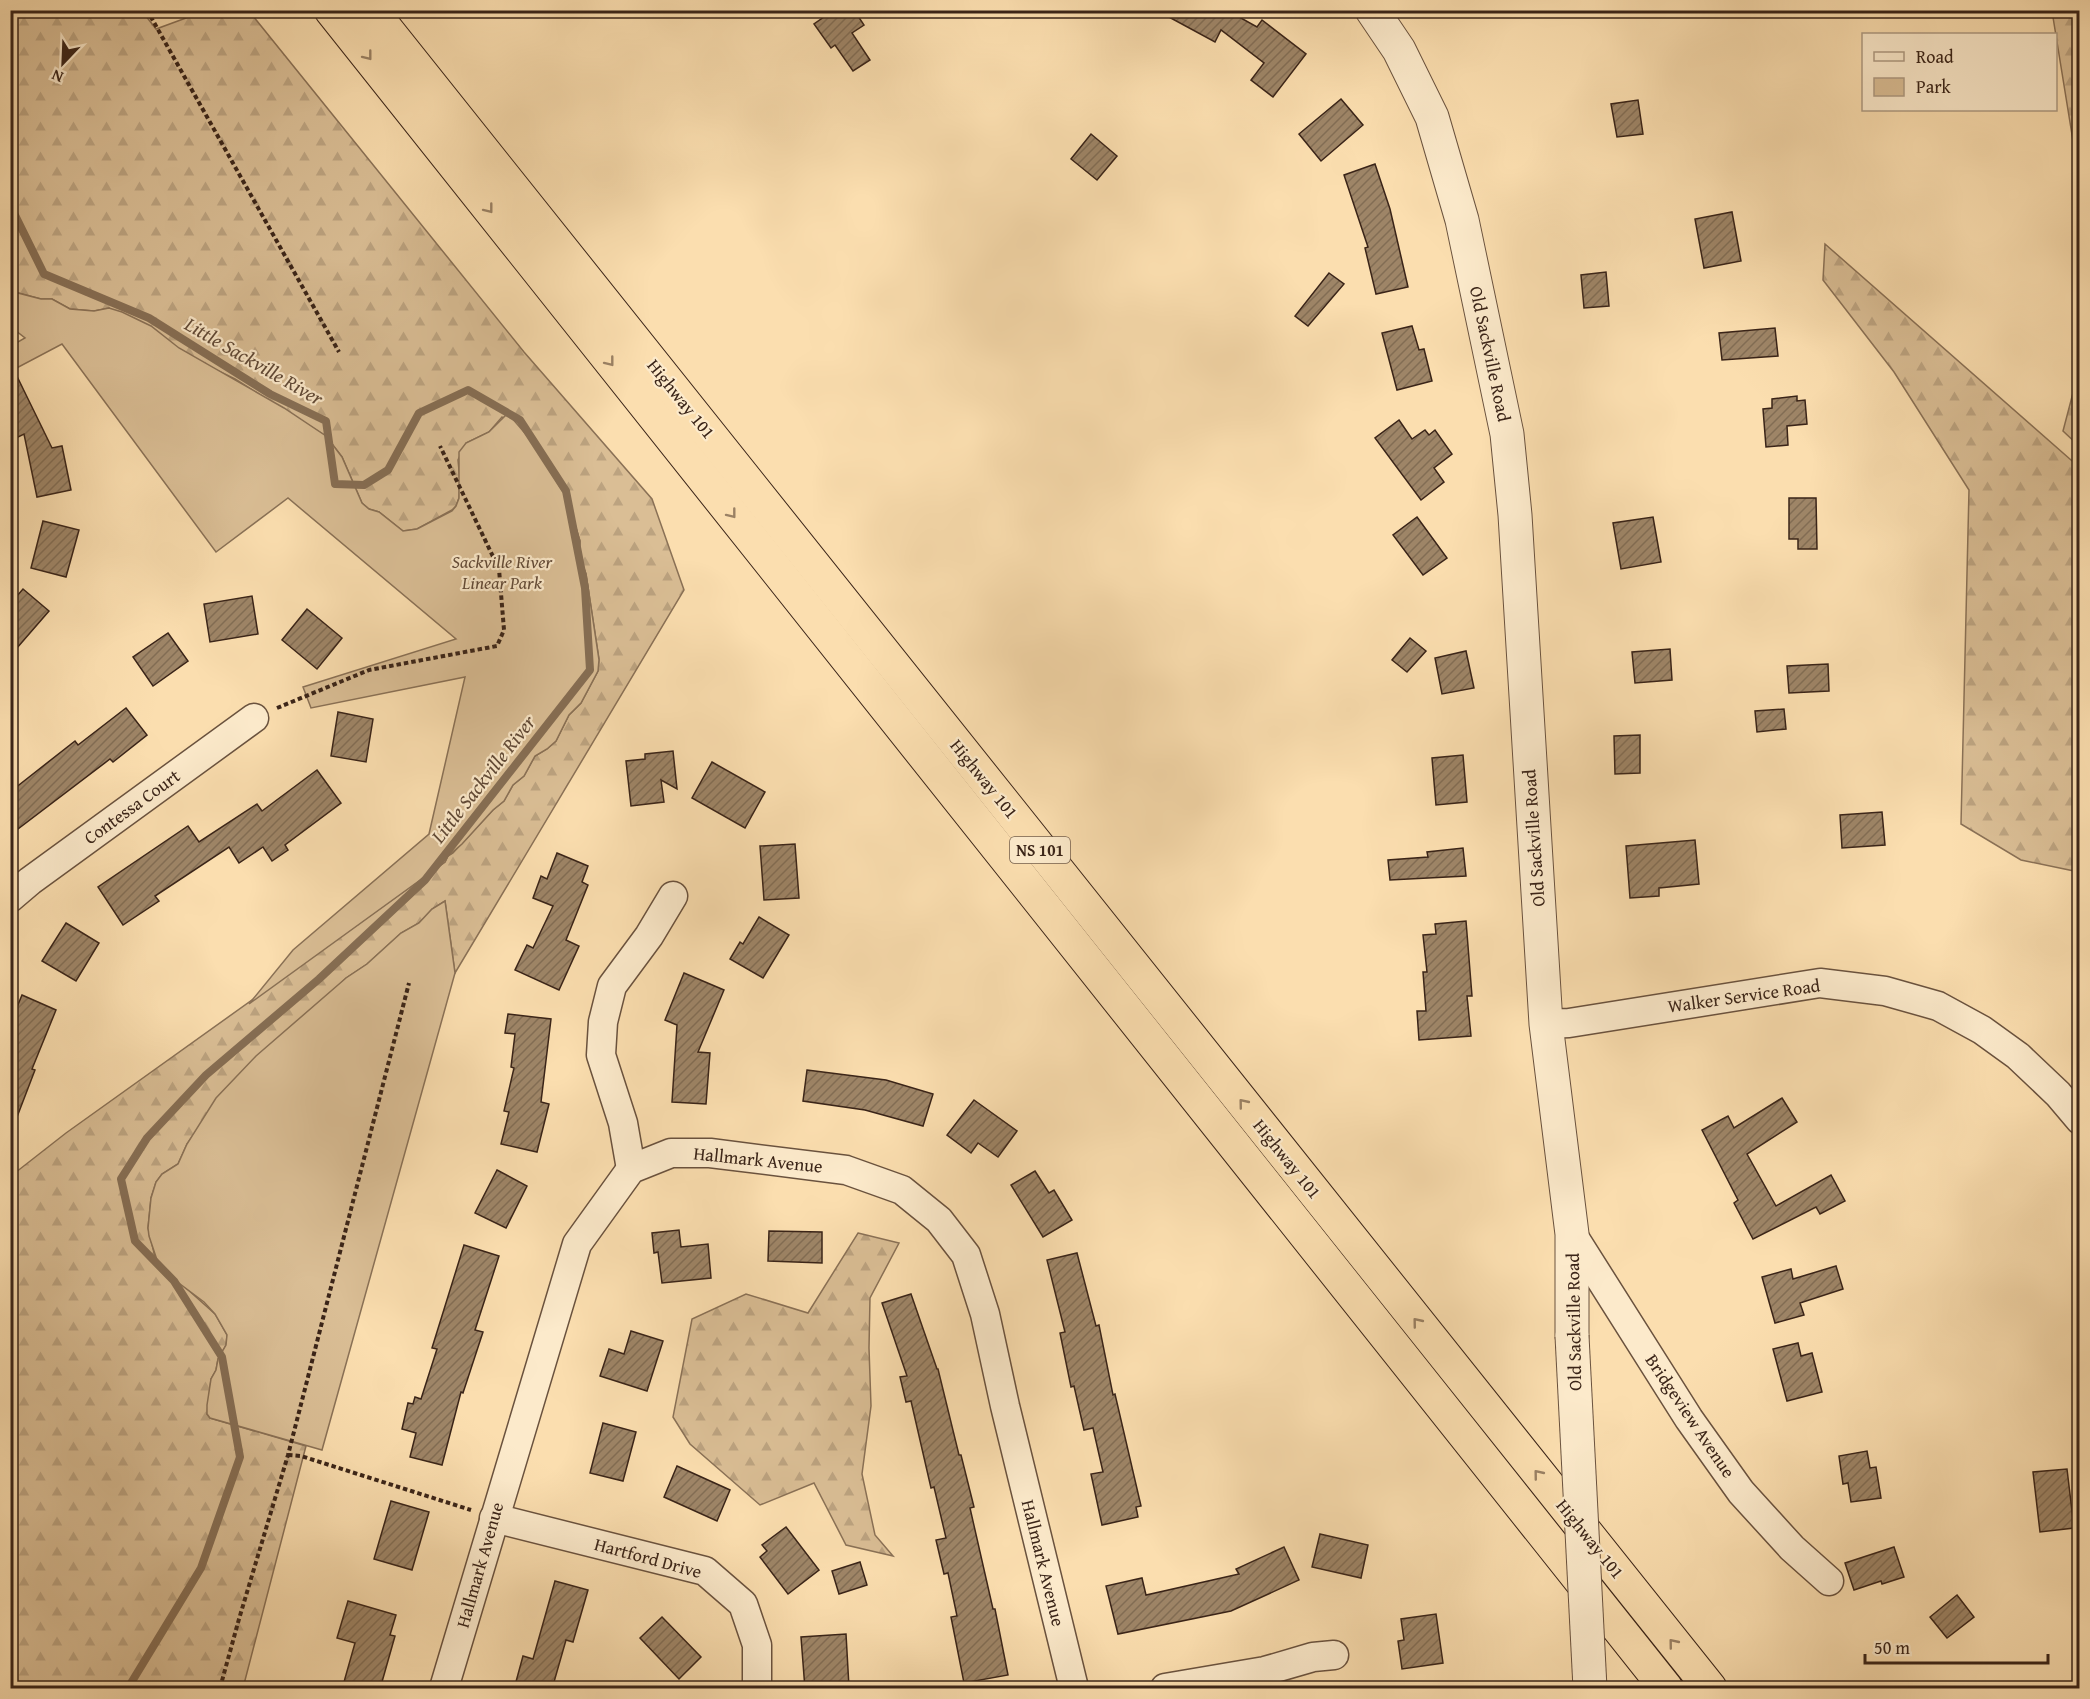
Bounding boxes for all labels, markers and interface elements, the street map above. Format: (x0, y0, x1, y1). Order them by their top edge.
north arrow (33, 33, 93, 93)
legend (1862, 33, 2057, 111)
text: Road (1916, 43, 1954, 70)
one-way arrow (360, 50, 371, 61)
text: N (47, 64, 67, 90)
text: Park (1916, 73, 1952, 100)
one-way arrow (481, 202, 492, 213)
street label: Old Sackville Road (1463, 284, 1518, 425)
water label: Little Sackville River (179, 309, 329, 412)
street label: Highway 101 (641, 353, 722, 444)
one-way arrow (603, 355, 614, 366)
one-way arrow (724, 508, 735, 519)
park label: Sackville River Linear Park (452, 548, 553, 596)
water label: Little Sackville River (423, 708, 542, 850)
street label: Highway 101 (944, 733, 1025, 824)
street label: Contessa Court (78, 762, 186, 851)
street label: Old Sackville Road (1515, 768, 1552, 908)
road number: NS 101 (1010, 837, 1070, 863)
street label: Walker Service Road (1666, 971, 1822, 1020)
one-way arrow (1239, 1099, 1250, 1110)
street label: Highway 101 (1247, 1113, 1328, 1204)
street label: Hallmark Avenue (692, 1139, 824, 1180)
street label: Old Sackville Road (1559, 1252, 1588, 1391)
one-way arrow (1413, 1317, 1424, 1328)
street label: Bridgeview Avenue (1639, 1348, 1742, 1483)
one-way arrow (1535, 1470, 1546, 1481)
street label: Highway 101 (1550, 1493, 1631, 1584)
street label: Hallmark Avenue (1015, 1497, 1072, 1629)
street label: Hallmark Avenue (449, 1499, 510, 1631)
street label: Hartford Drive (591, 1530, 705, 1585)
scale bar (1865, 1627, 2048, 1665)
text: 50 m (1874, 1634, 1910, 1661)
one-way arrow (1670, 1639, 1681, 1650)

